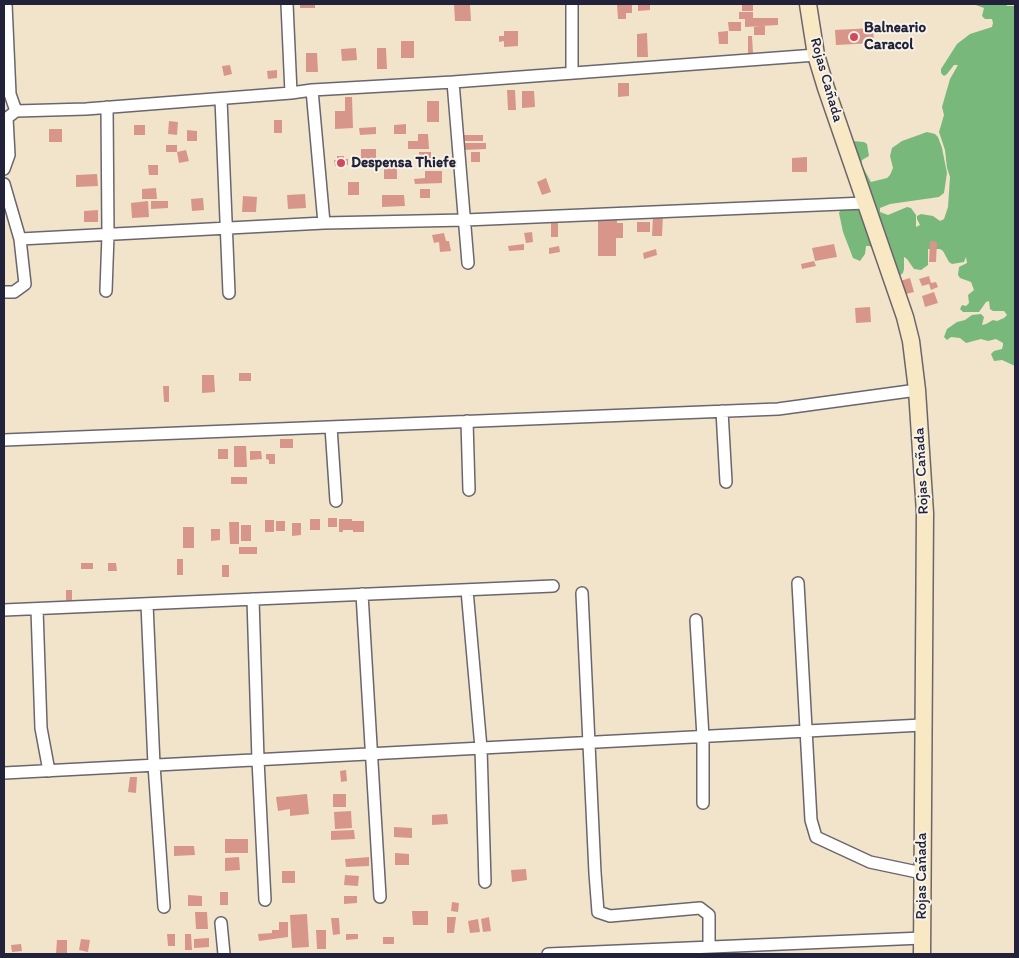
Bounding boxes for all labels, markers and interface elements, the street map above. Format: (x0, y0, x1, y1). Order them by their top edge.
place label: Balneario Caracol (864, 19, 926, 54)
marker: Balneario Caracol (848, 31, 860, 43)
street label: Rojas Cañada (805, 36, 847, 124)
place label: Despensa Thiefe (351, 154, 456, 172)
marker: Despensa Thiefe (335, 157, 347, 169)
street label: Rojas Cañada (911, 427, 933, 515)
street label: Rojas Cañada (913, 832, 931, 920)

